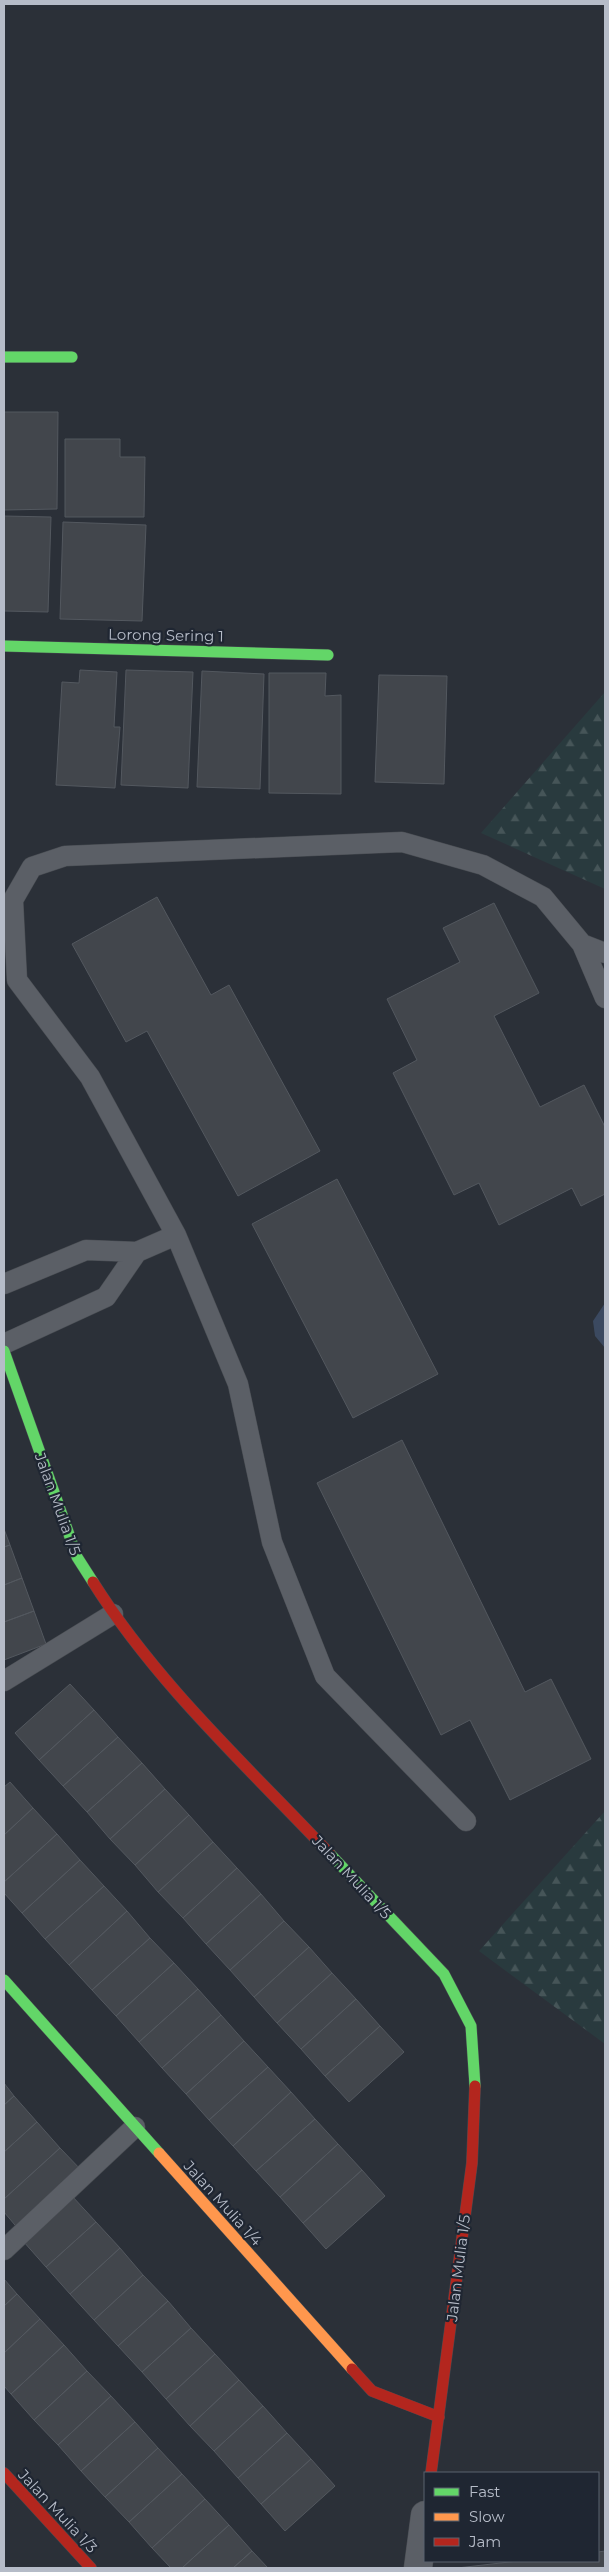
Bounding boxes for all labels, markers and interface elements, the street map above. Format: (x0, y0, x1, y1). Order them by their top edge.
street label: Lorong Sering 1 (108, 624, 224, 646)
street label: Jalan Mulia 1/5 (30, 1449, 85, 1558)
street label: Jalan Mulia 1/5 (308, 1830, 396, 1923)
street label: Jalan Mulia 1/4 (179, 2156, 266, 2250)
street label: Jalan Mulia 1/5 (442, 2213, 474, 2324)
street label: Jalan Mulia 1/3 (14, 2464, 102, 2557)
legend (424, 2472, 599, 2562)
text: Fast (469, 2482, 500, 2501)
text: Slow (469, 2507, 505, 2526)
text: Jam (468, 2532, 501, 2551)

